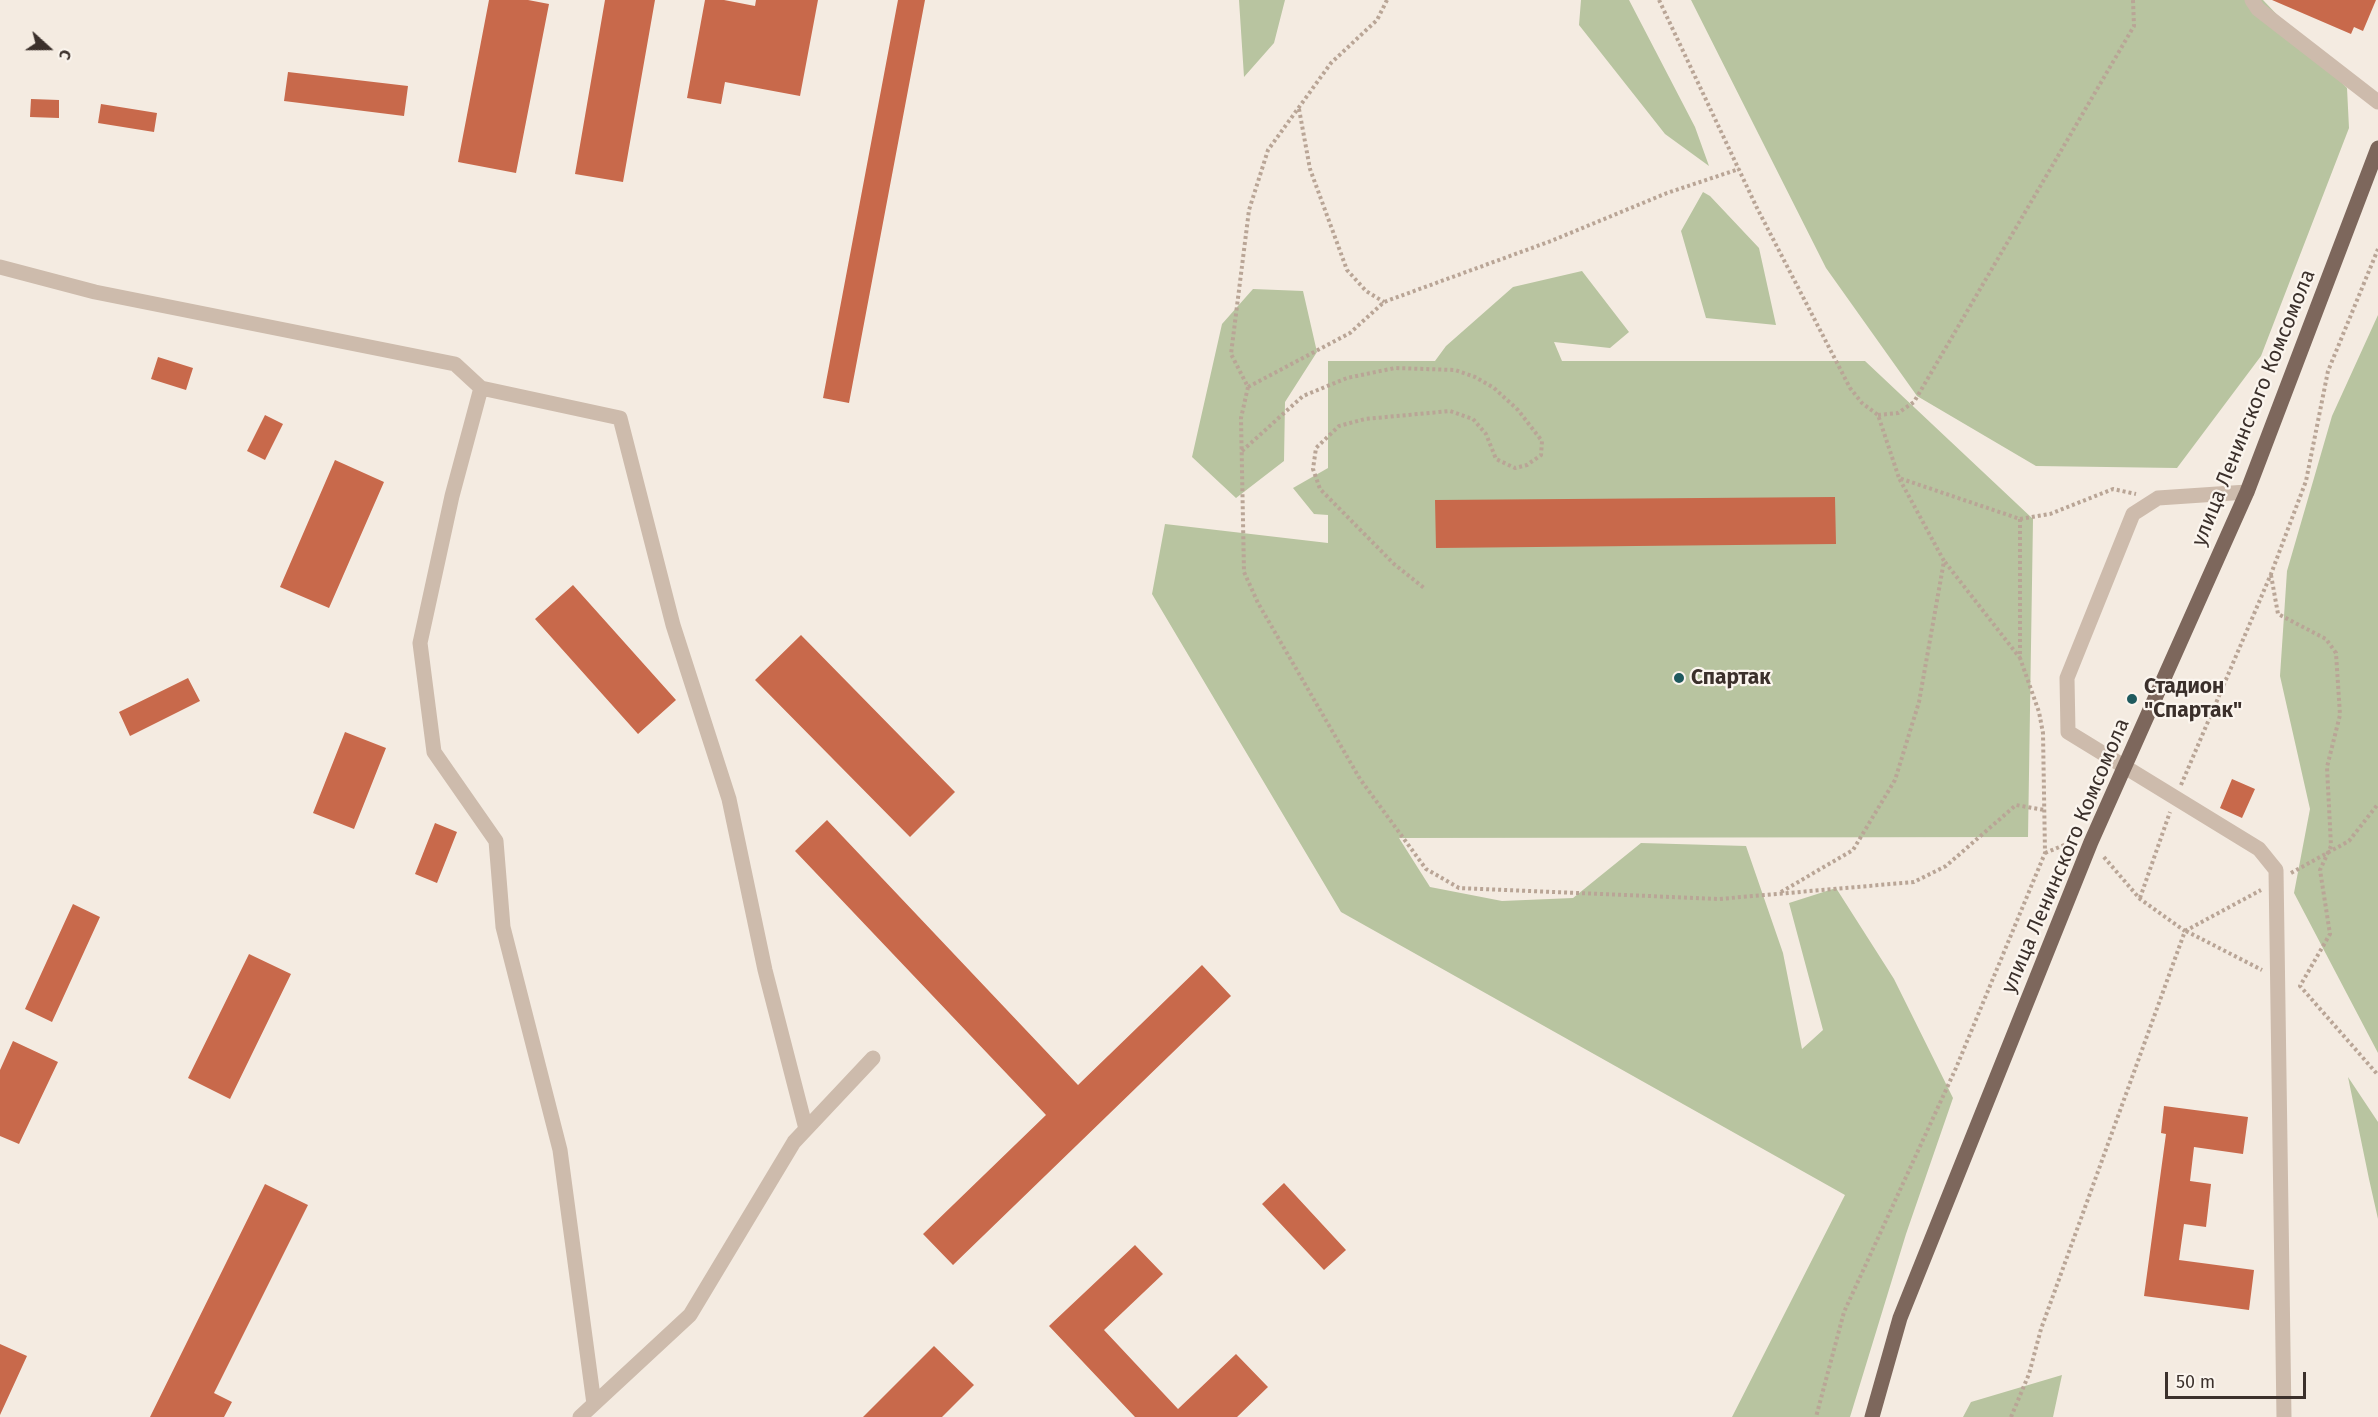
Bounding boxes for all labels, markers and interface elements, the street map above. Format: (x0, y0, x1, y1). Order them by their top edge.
north arrow (18, 18, 78, 78)
text: С (55, 47, 76, 62)
street label: улица Ленинского Комсомола (2187, 266, 2321, 550)
place label: Спартак (1691, 665, 1771, 691)
marker: Спартак (1672, 671, 1686, 685)
place label: Стадион "Спартак" (2144, 674, 2242, 724)
marker: Стадион "Спартак" (2125, 692, 2139, 706)
street label: улица Ленинского Комсомола (1997, 715, 2135, 997)
scale bar (2168, 1360, 2309, 1398)
text: 50 m (2176, 1371, 2215, 1393)

